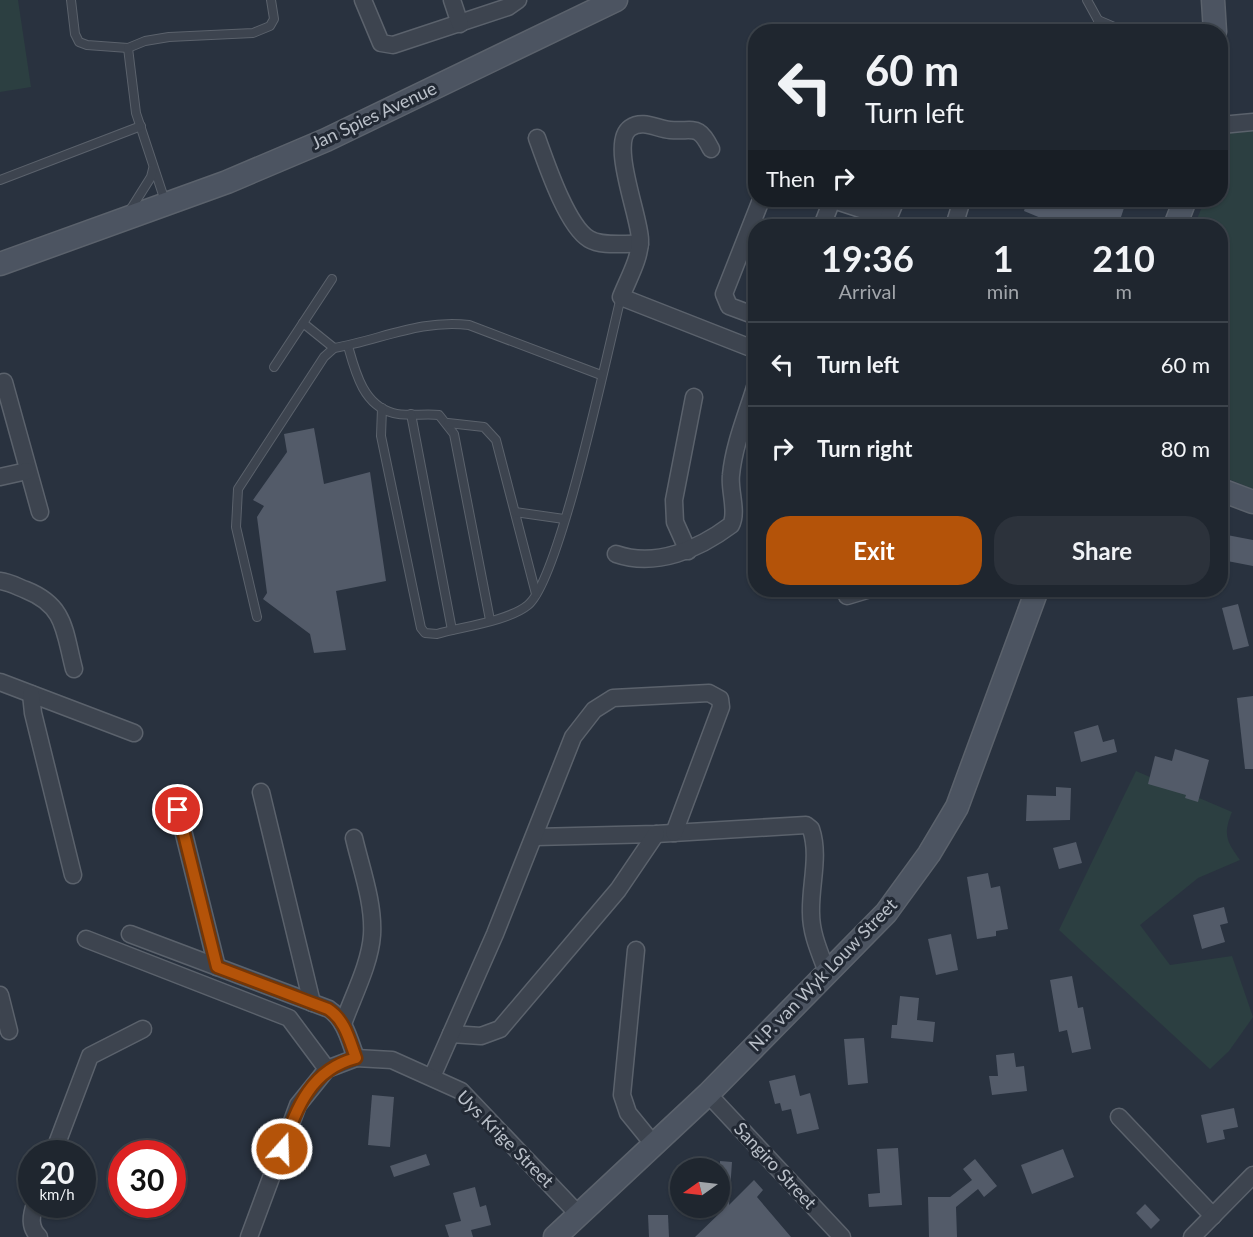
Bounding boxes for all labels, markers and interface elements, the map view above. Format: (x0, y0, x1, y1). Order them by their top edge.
text: 60 m (865, 45, 959, 95)
icon: left (766, 48, 844, 126)
street label: Jan Spies Avenue (307, 76, 440, 154)
text: Turn left (865, 96, 964, 129)
icon: right (827, 162, 860, 195)
text: Then (766, 165, 815, 192)
text: 19:36 (821, 236, 914, 280)
text: 1 (993, 236, 1014, 280)
text: 210 (1092, 236, 1155, 280)
text: Arrival (839, 279, 896, 303)
text: min (987, 279, 1019, 303)
text: m (1115, 279, 1132, 303)
icon: left (766, 348, 799, 381)
text: Turn left (817, 351, 899, 378)
text: 60 m (1161, 351, 1210, 378)
icon: right (766, 432, 799, 465)
text: Turn right (817, 435, 912, 462)
text: 80 m (1161, 435, 1210, 462)
button: Exit (766, 516, 982, 585)
button: Share (994, 516, 1210, 585)
pin (152, 784, 203, 835)
icon: arrive (161, 793, 194, 826)
street label: N.P. van Wyk Louw Street (744, 893, 901, 1055)
street label: Uys Krige Street (453, 1085, 559, 1192)
position arrow (250, 1117, 314, 1181)
street label: Sangiro Street (730, 1117, 822, 1214)
speed limit sign: 30 (108, 1140, 186, 1218)
text: 20 (40, 1154, 74, 1190)
north arrow (670, 1158, 730, 1218)
map controls (670, 1158, 730, 1218)
text: km/h (39, 1185, 75, 1203)

